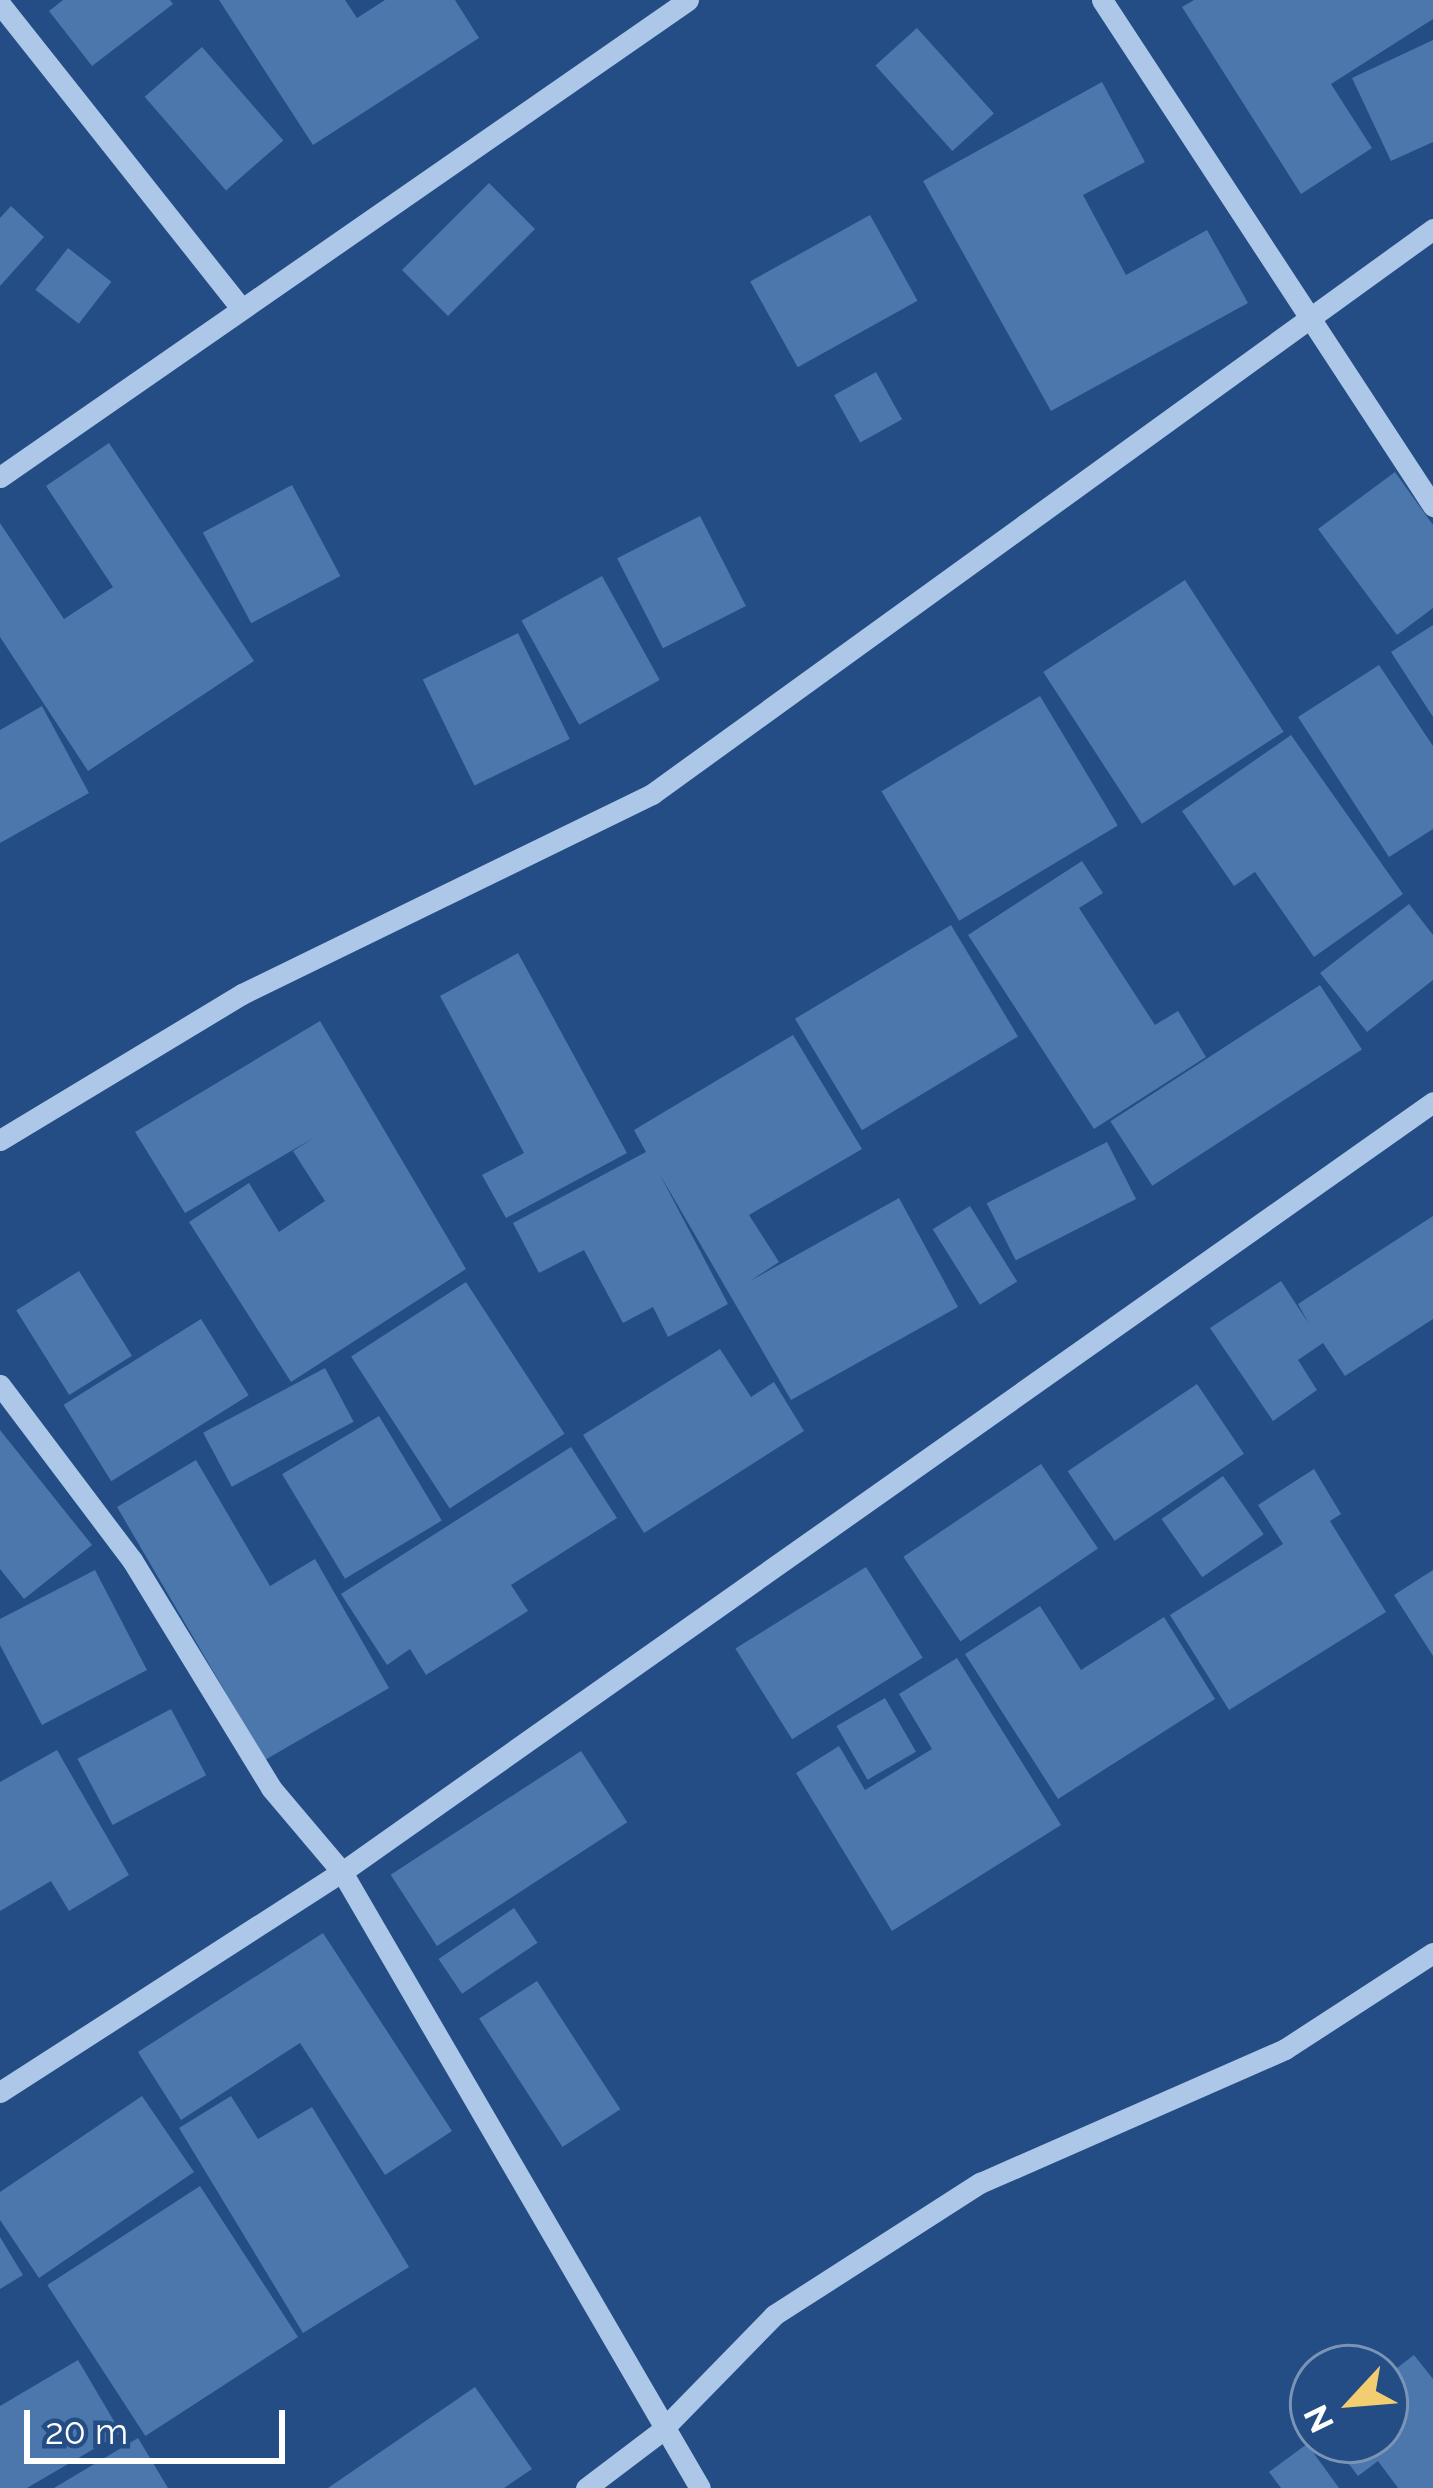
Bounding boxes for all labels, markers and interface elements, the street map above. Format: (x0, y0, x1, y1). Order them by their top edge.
north arrow (1289, 2344, 1409, 2464)
scale bar (30, 2386, 291, 2460)
text: N (1296, 2399, 1342, 2439)
text: 20 m (45, 2410, 128, 2452)

